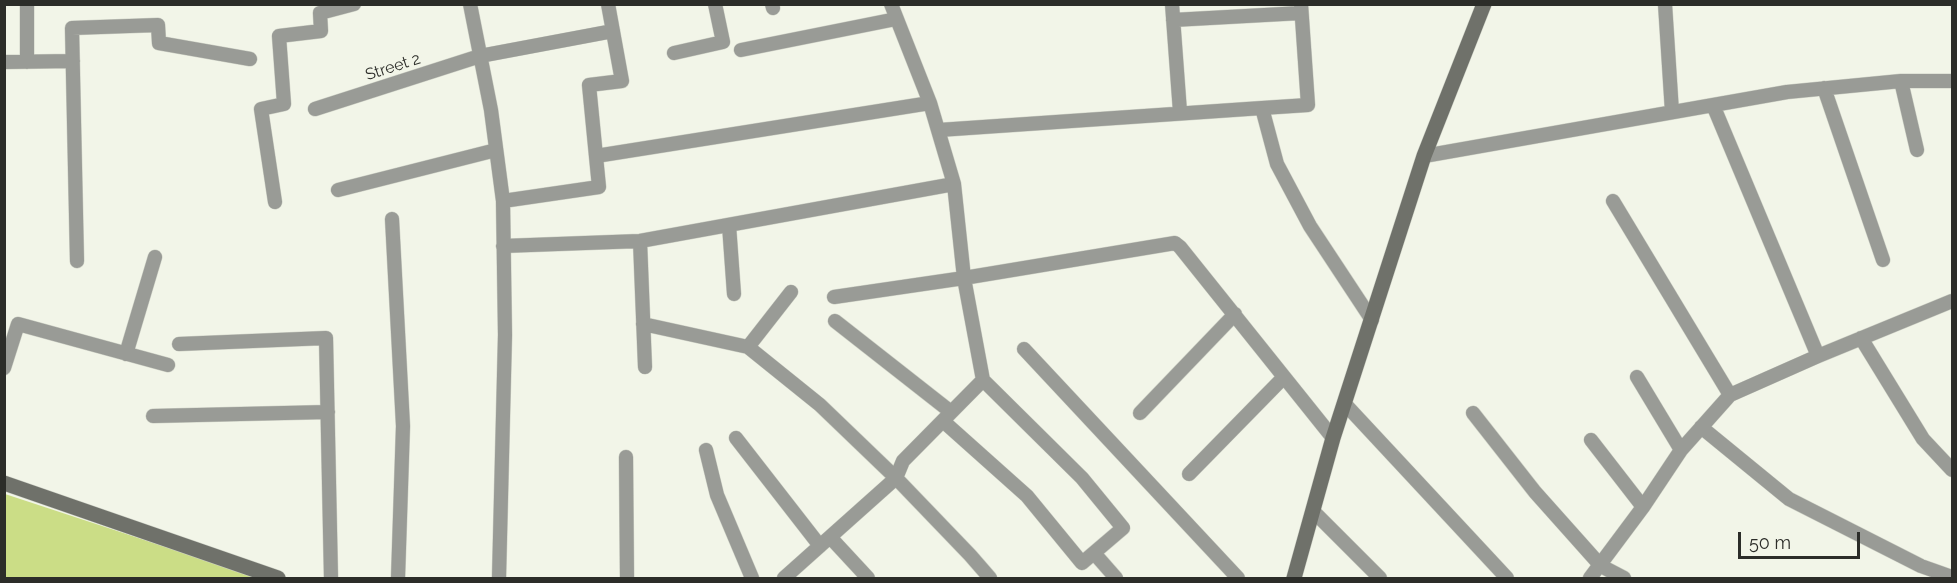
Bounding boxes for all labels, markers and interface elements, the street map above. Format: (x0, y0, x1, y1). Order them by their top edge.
street label: Street 2 (363, 49, 423, 85)
scale bar (1741, 520, 1862, 558)
text: 50 m (1749, 532, 1791, 553)

